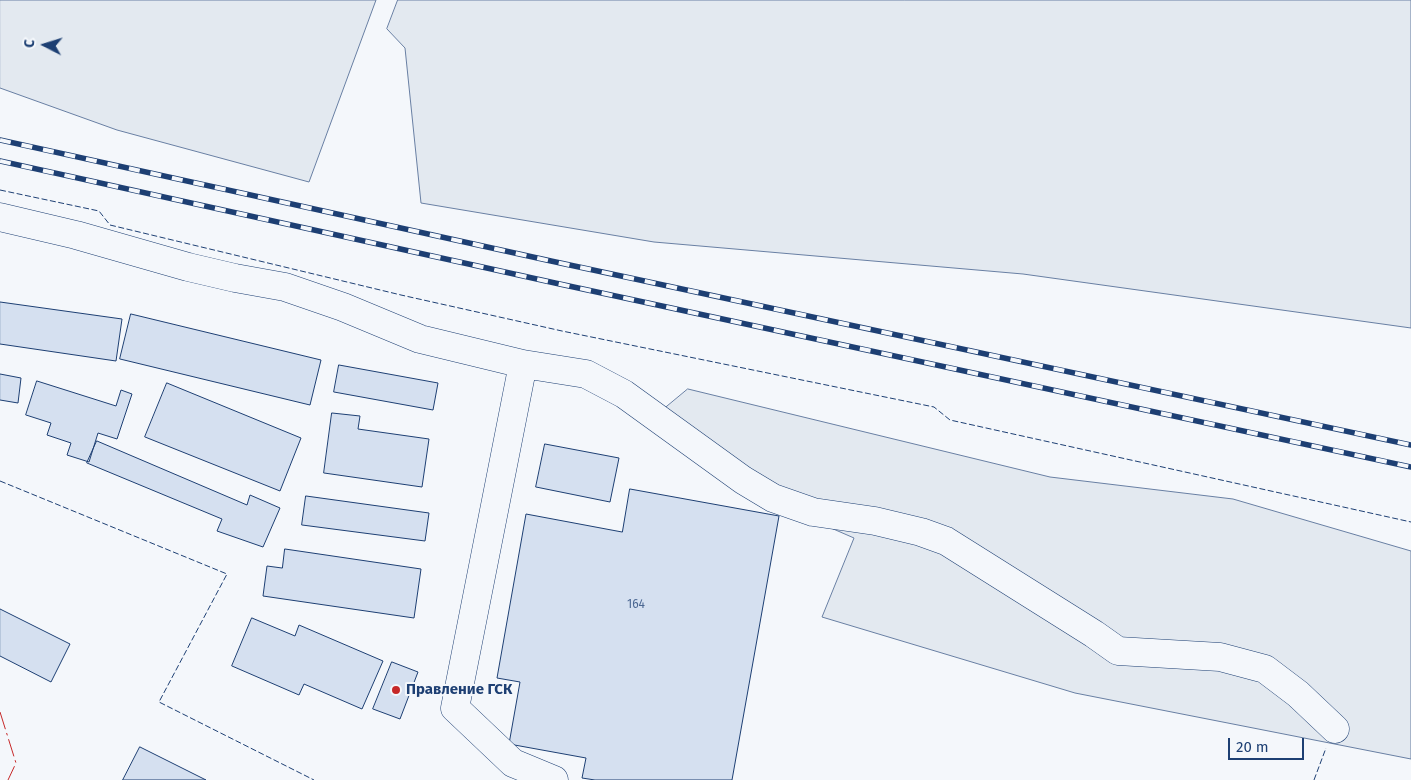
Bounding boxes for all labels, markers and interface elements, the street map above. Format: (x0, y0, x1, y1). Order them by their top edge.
north arrow (20, 20, 70, 70)
text: С (21, 39, 38, 48)
house number: 164 (627, 598, 645, 612)
place label: Правление ГСК (406, 681, 512, 699)
marker: Правление ГСК (390, 684, 402, 696)
scale bar (1231, 728, 1307, 760)
text: 20 m (1236, 738, 1269, 756)

